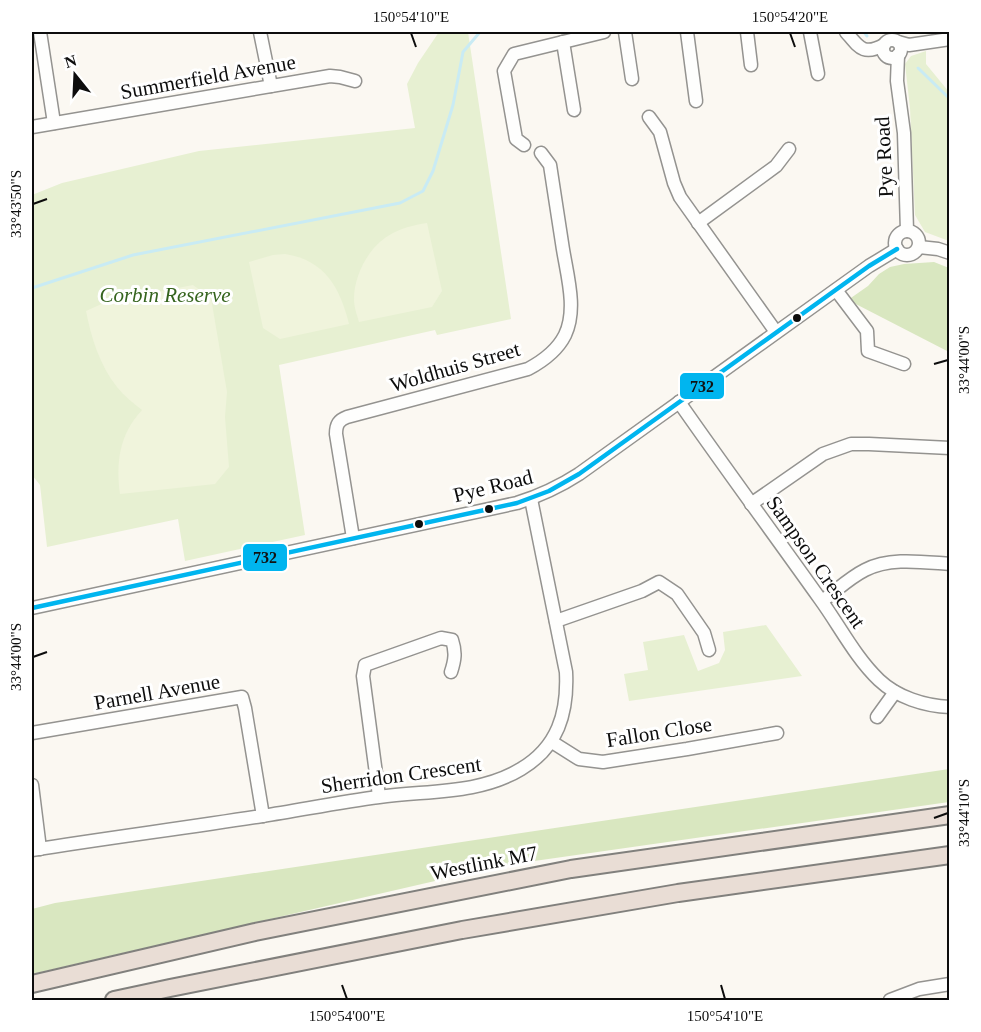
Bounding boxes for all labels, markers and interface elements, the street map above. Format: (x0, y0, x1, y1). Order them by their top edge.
text: 150°54'10"E (373, 9, 449, 25)
text: 150°54'20"E (752, 9, 828, 25)
north arrow (45, 45, 105, 105)
street label: Summerfield Avenue (119, 50, 297, 104)
text: N (62, 51, 79, 71)
street label: Pye Road (870, 115, 898, 198)
text: 33°43'50"S (8, 170, 24, 238)
park label: Corbin Reserve (99, 283, 231, 307)
unlabelled marker (791, 312, 803, 324)
text: 33°44'00"S (956, 326, 972, 394)
street label: Woldhuis Street (387, 337, 523, 397)
line badge: 732 (679, 372, 725, 400)
text: 732 (690, 378, 714, 395)
street label: Pye Road (451, 464, 536, 507)
street label: Sampson Crescent (762, 491, 871, 633)
unlabelled marker (483, 503, 495, 515)
unlabelled marker (413, 518, 425, 530)
line badge: 732 (242, 543, 288, 572)
text: 732 (253, 549, 277, 566)
text: 33°44'00"S (8, 623, 24, 691)
street label: Parnell Avenue (92, 669, 222, 715)
street label: Fallon Close (604, 712, 714, 752)
street label: Sherridon Crescent (319, 752, 483, 798)
text: 33°44'10"S (956, 779, 972, 847)
street label: Westlink M7 (428, 841, 540, 885)
text: 150°54'00"E (309, 1008, 385, 1024)
text: 150°54'10"E (687, 1008, 763, 1024)

